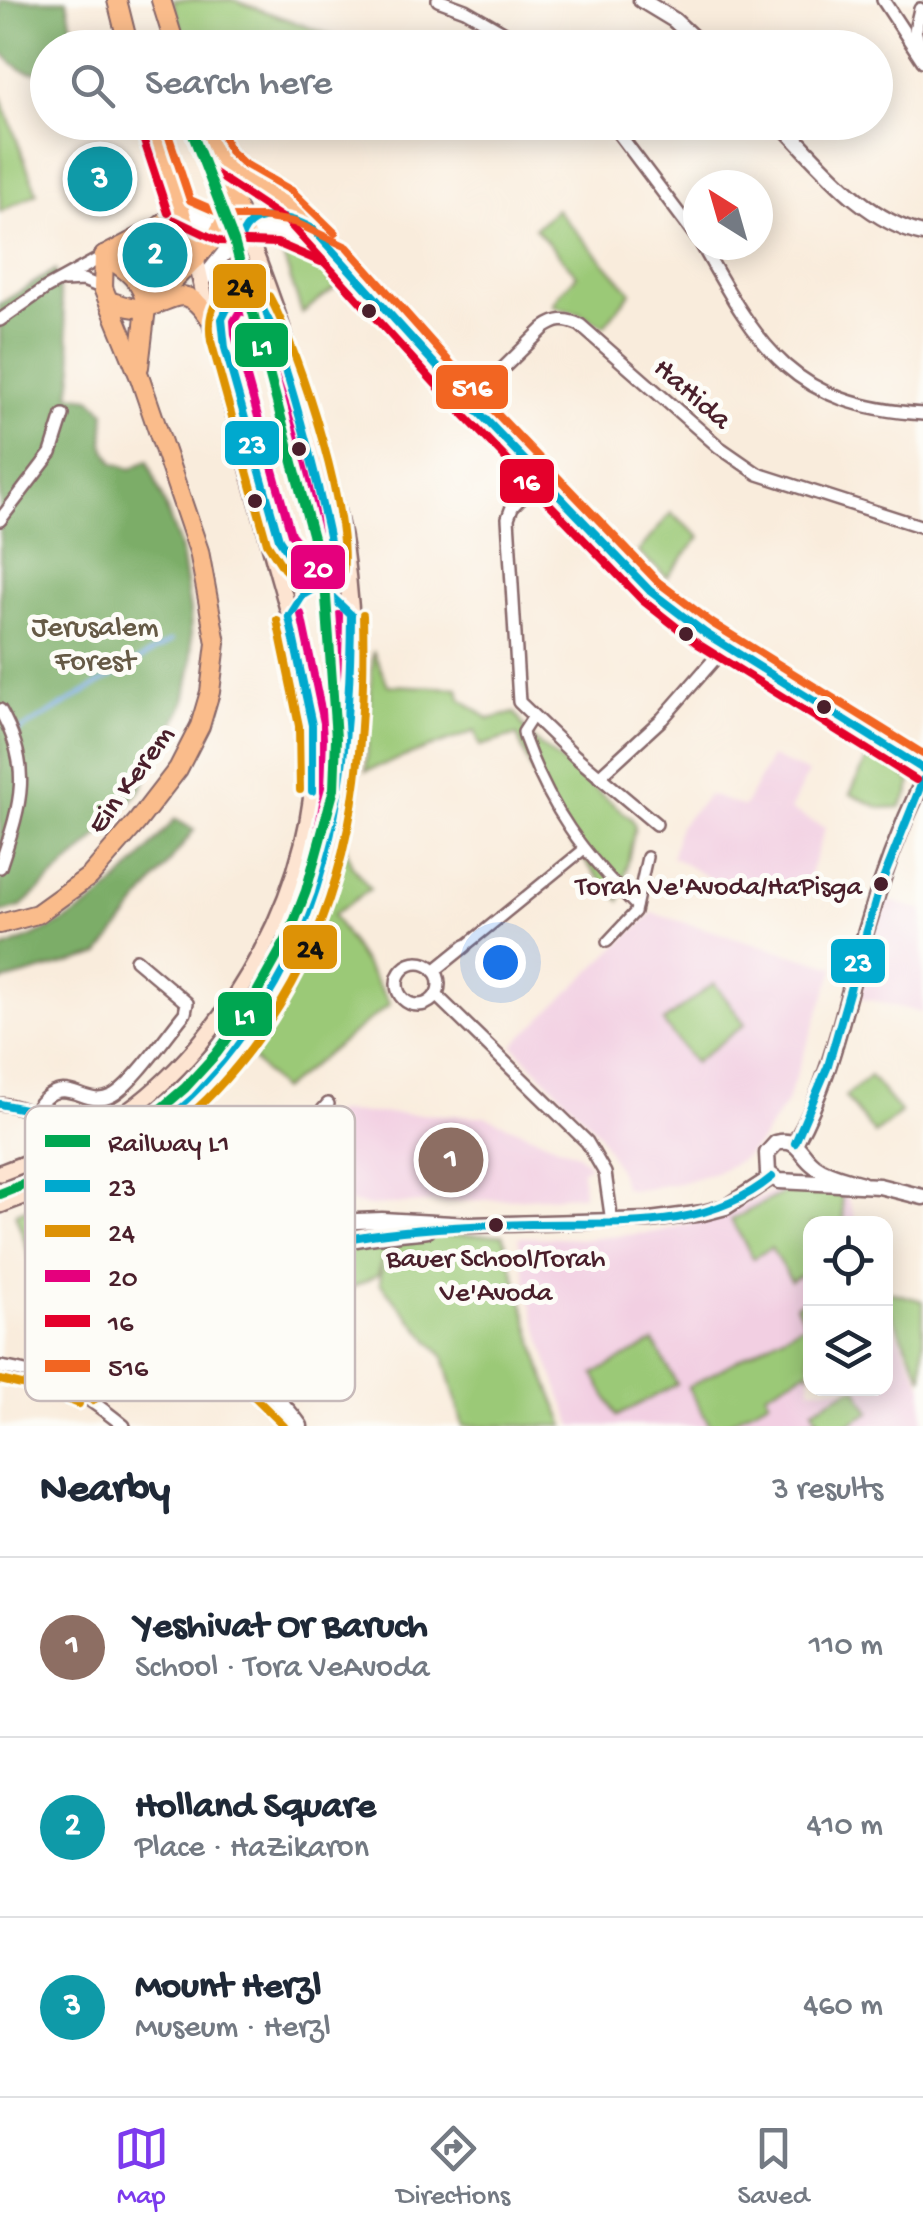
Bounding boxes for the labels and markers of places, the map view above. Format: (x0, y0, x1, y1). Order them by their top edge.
pin: 3 (68, 142, 132, 216)
pin: 2 (122, 218, 188, 292)
unlabelled marker (359, 301, 379, 321)
unlabelled marker (289, 439, 309, 459)
unlabelled marker (245, 491, 265, 511)
unlabelled marker (676, 624, 696, 644)
unlabelled marker (814, 697, 834, 717)
place label: Torah Ve'Avoda/HaPisga (574, 872, 863, 905)
marker: Torah Ve'Avoda/HaPisga (871, 874, 891, 894)
pin: 1 (418, 1122, 484, 1198)
marker: Bauer School/Torah Ve'Avoda (486, 1215, 506, 1235)
place label: Bauer School/Torah Ve'Avoda (385, 1244, 606, 1311)

